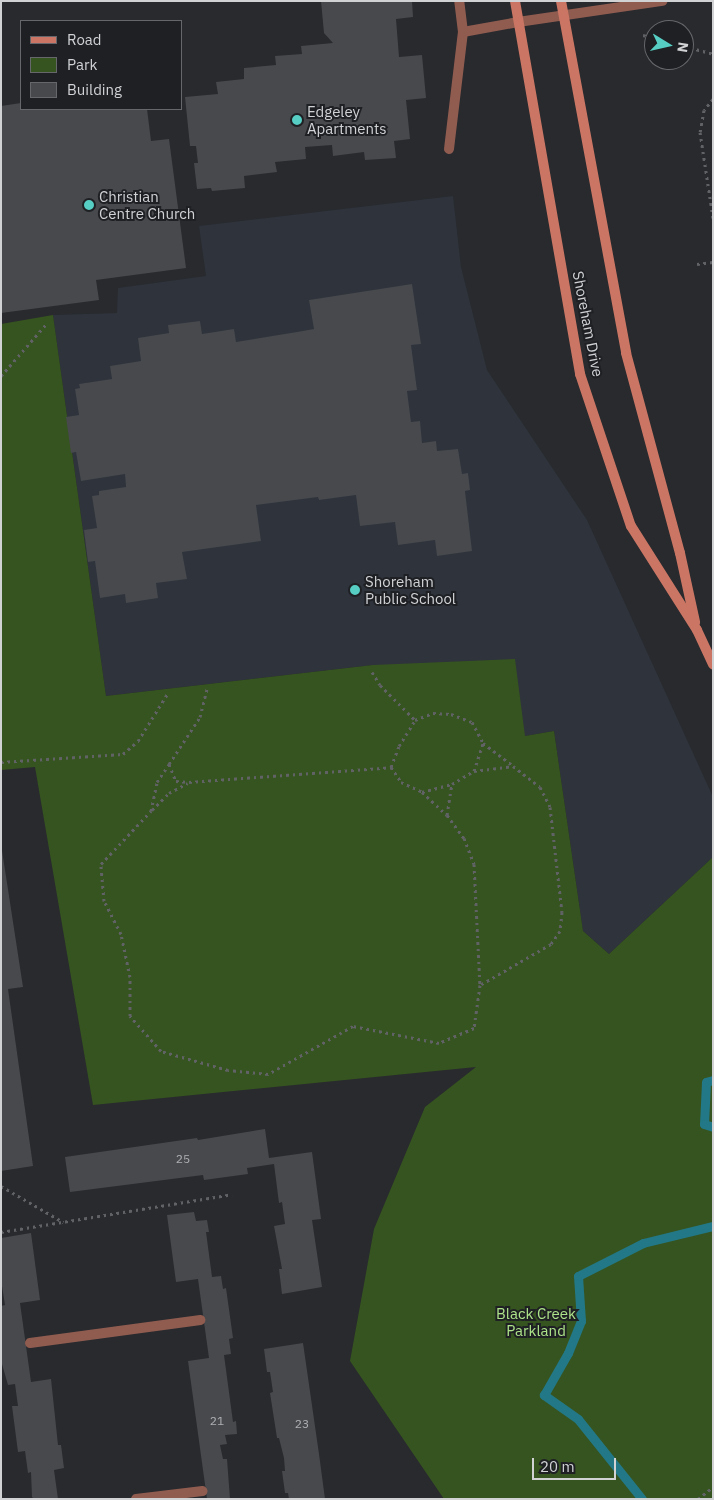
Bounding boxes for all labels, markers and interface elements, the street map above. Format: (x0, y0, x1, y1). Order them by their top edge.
legend (20, 20, 182, 110)
north arrow (644, 20, 694, 70)
text: Road (67, 30, 102, 49)
text: N (673, 41, 693, 54)
text: Park (67, 55, 97, 74)
text: Building (67, 80, 122, 99)
place label: Edgeley Apartments (307, 102, 387, 137)
marker: Edgeley Apartments (291, 114, 303, 126)
place label: Christian Centre Church (99, 187, 195, 222)
marker: Christian Centre Church (83, 199, 95, 211)
street label: Shoreham Drive (569, 270, 607, 378)
place label: Shoreham Public School (365, 572, 456, 607)
marker: Shoreham Public School (349, 584, 361, 596)
house number: 25 (176, 1152, 190, 1166)
park label: Black Creek Parkland (496, 1304, 576, 1339)
house number: 21 (210, 1414, 224, 1428)
house number: 23 (295, 1417, 309, 1431)
scale bar (534, 1448, 618, 1480)
text: 20 m (540, 1457, 575, 1476)

